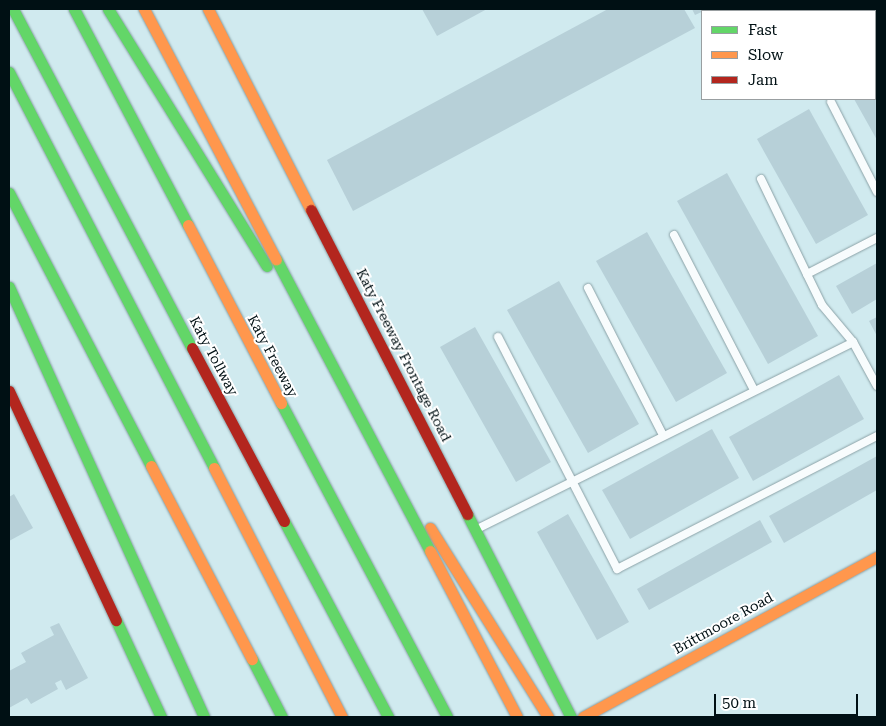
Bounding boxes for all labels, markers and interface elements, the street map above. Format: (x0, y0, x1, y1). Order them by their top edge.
legend (701, 10, 876, 100)
text: Fast (748, 21, 777, 39)
text: Slow (748, 46, 783, 64)
text: Jam (748, 71, 778, 89)
street label: Katy Freeway Frontage Road (353, 266, 455, 444)
street label: Katy Freeway (244, 312, 302, 400)
street label: Katy Tollway (186, 314, 242, 398)
street label: Brittmoore Road (670, 589, 776, 657)
scale bar (716, 684, 860, 716)
text: 50 m (722, 694, 756, 712)

